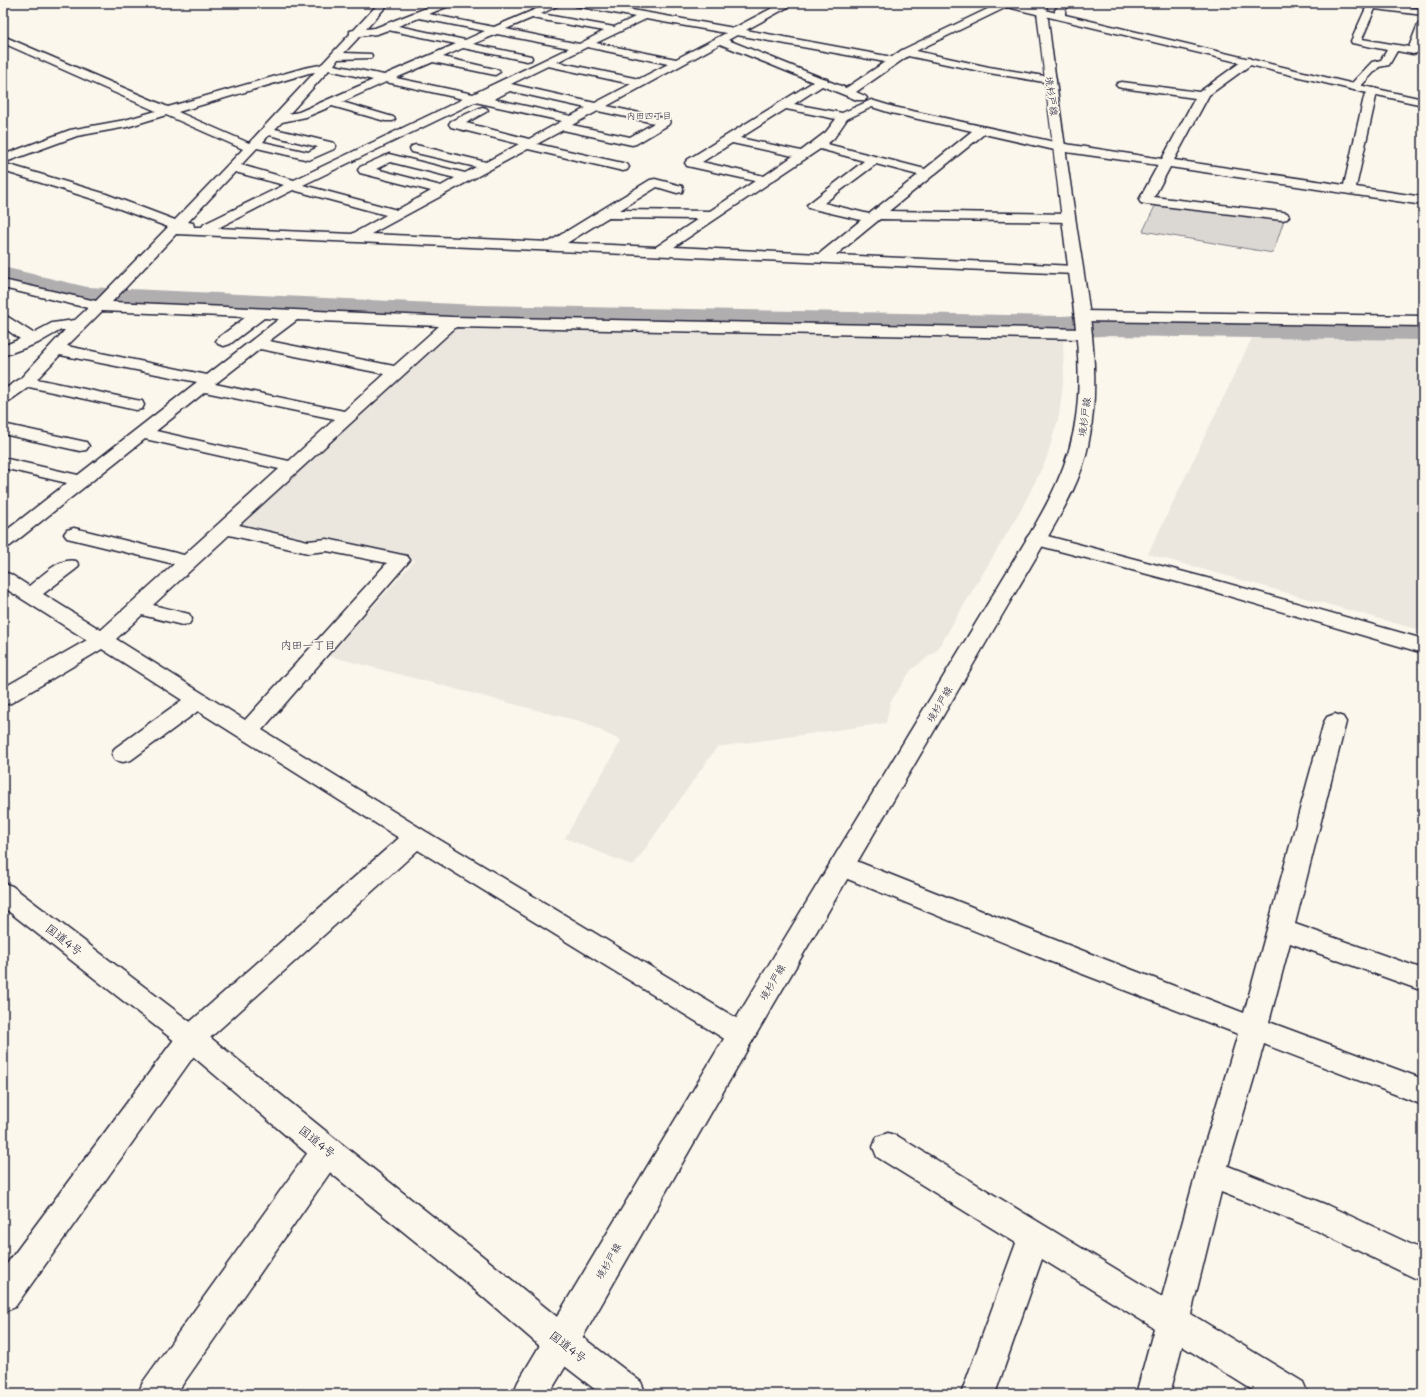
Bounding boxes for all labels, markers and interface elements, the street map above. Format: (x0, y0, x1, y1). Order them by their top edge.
street label: 境杉戸線 (1042, 75, 1062, 117)
district label: 内田四丁目 (626, 110, 672, 121)
street label: 境杉戸線 (1074, 396, 1094, 438)
district label: 内田一丁目 (281, 637, 336, 652)
street label: 境杉戸線 (923, 683, 955, 725)
street label: 国道4号 (43, 920, 87, 959)
street label: 境杉戸線 (756, 961, 788, 1003)
street label: 国道4号 (296, 1121, 339, 1161)
street label: 境杉戸線 (592, 1240, 624, 1282)
street label: 国道4号 (547, 1327, 591, 1366)

